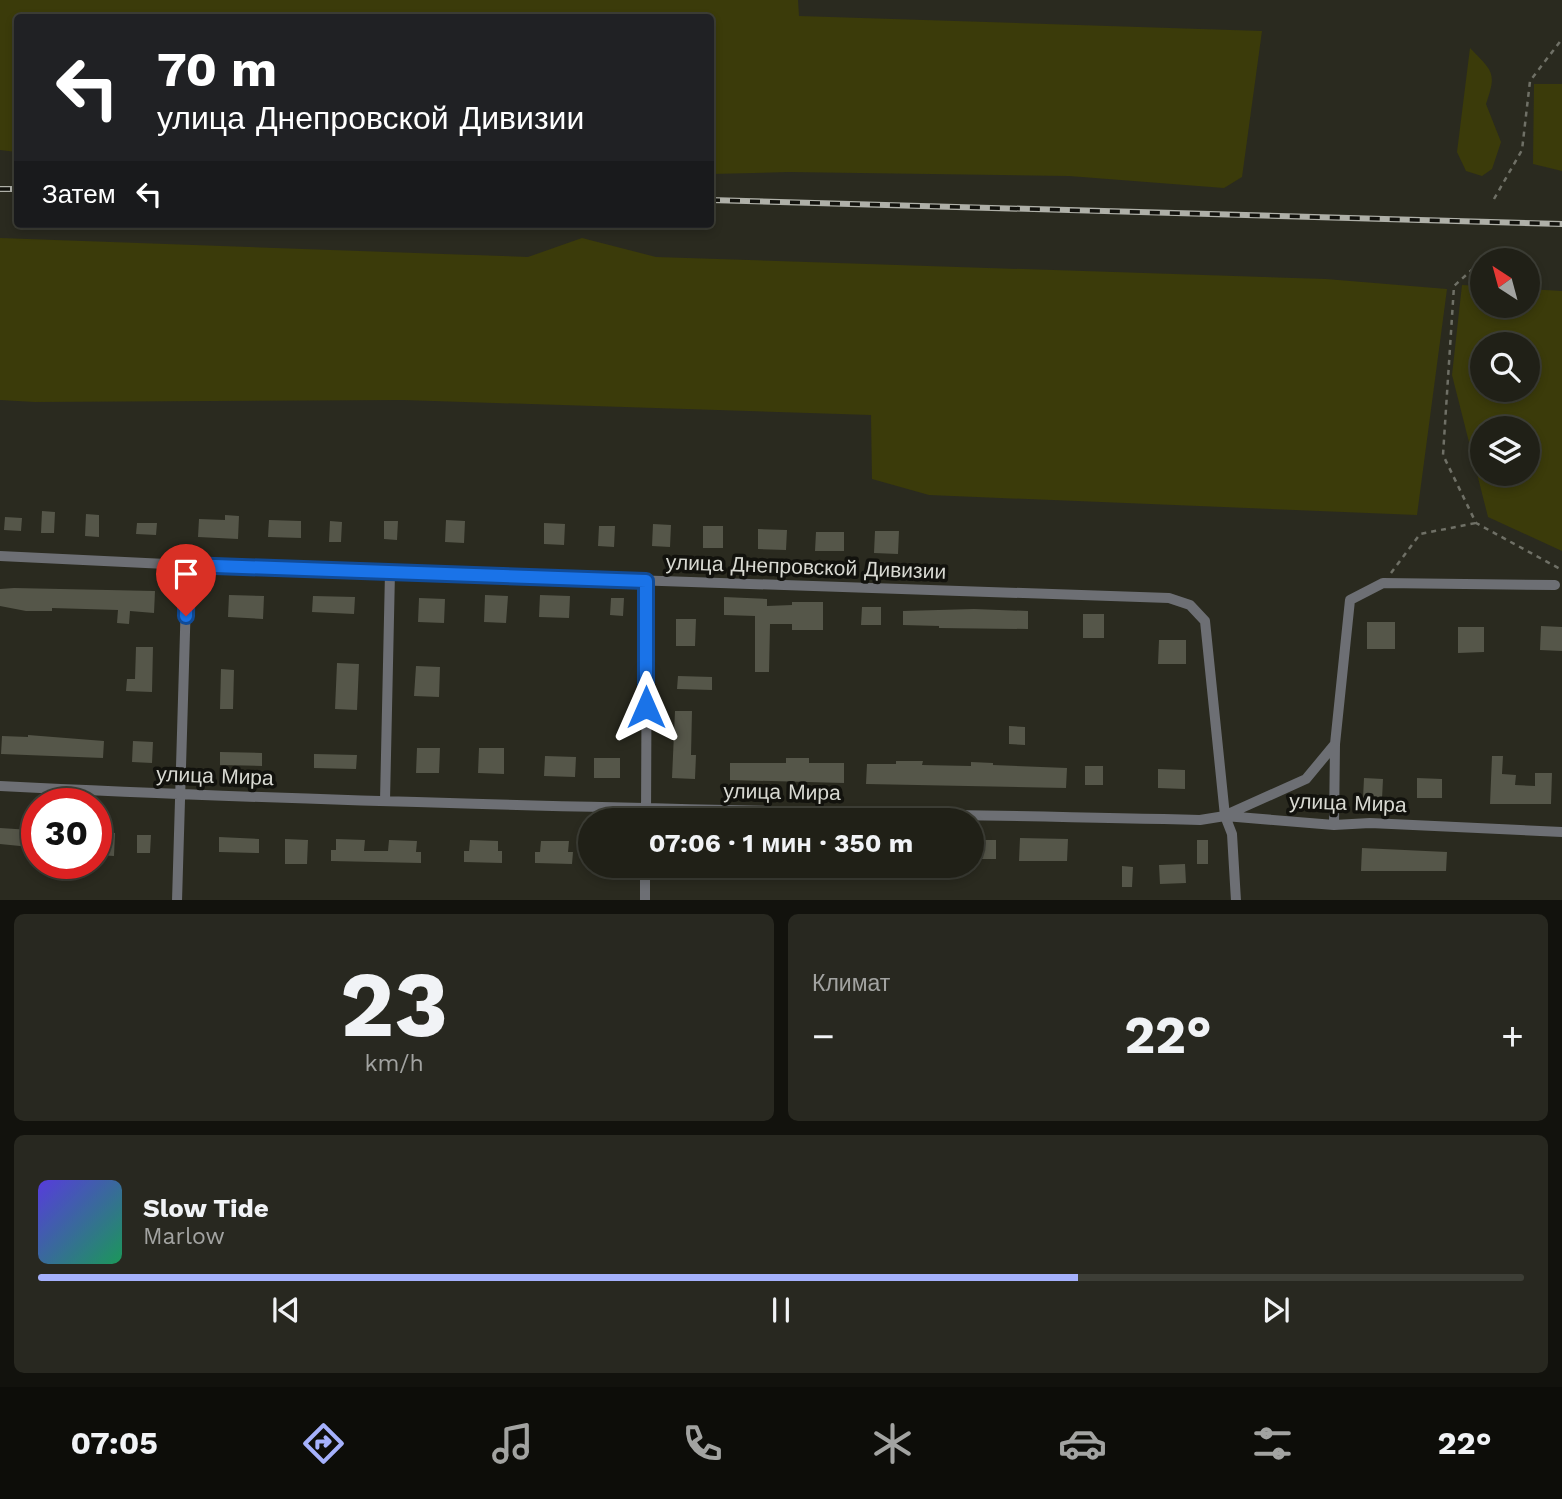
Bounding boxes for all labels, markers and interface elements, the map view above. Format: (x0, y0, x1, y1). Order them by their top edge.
text: 70 m (157, 40, 277, 98)
icon: left (42, 42, 133, 133)
text: улица Днепровской Дивизии (157, 99, 584, 137)
icon: left (130, 175, 168, 213)
text: Затем (42, 179, 116, 209)
north arrow (1470, 248, 1540, 318)
map controls (1470, 248, 1540, 486)
button: search (1470, 332, 1540, 402)
button: layers (1470, 416, 1540, 486)
pin (156, 544, 216, 616)
street label: улица Днепровской Дивизии (665, 549, 947, 584)
icon: arrive (167, 555, 205, 593)
position arrow (609, 670, 683, 744)
street label: улица Мира (156, 761, 274, 790)
street label: улица Мира (723, 778, 841, 805)
speed limit sign: 30 (21, 788, 112, 879)
street label: улица Мира (1289, 788, 1407, 817)
text: 07:06 · 1 мин · 350 m (649, 828, 913, 858)
text: 23 (340, 951, 448, 1058)
text: Климат (812, 970, 890, 997)
text: 22° (1124, 1005, 1212, 1066)
text: − (812, 1014, 835, 1058)
text: + (1501, 1014, 1524, 1058)
text: km/h (364, 1050, 424, 1077)
text: Slow Tide (143, 1193, 269, 1223)
text: Marlow (143, 1223, 225, 1250)
icon: previous (267, 1291, 305, 1329)
icon: pause (762, 1291, 800, 1329)
icon: next (1257, 1291, 1295, 1329)
icon: directions (299, 1419, 348, 1468)
icon: music (488, 1419, 537, 1468)
icon: phone (678, 1419, 727, 1468)
icon: climate (868, 1419, 917, 1468)
icon: car (1058, 1419, 1107, 1468)
icon: filters (1248, 1419, 1297, 1468)
text: 07:05 (70, 1424, 158, 1462)
text: 22° (1438, 1424, 1491, 1462)

